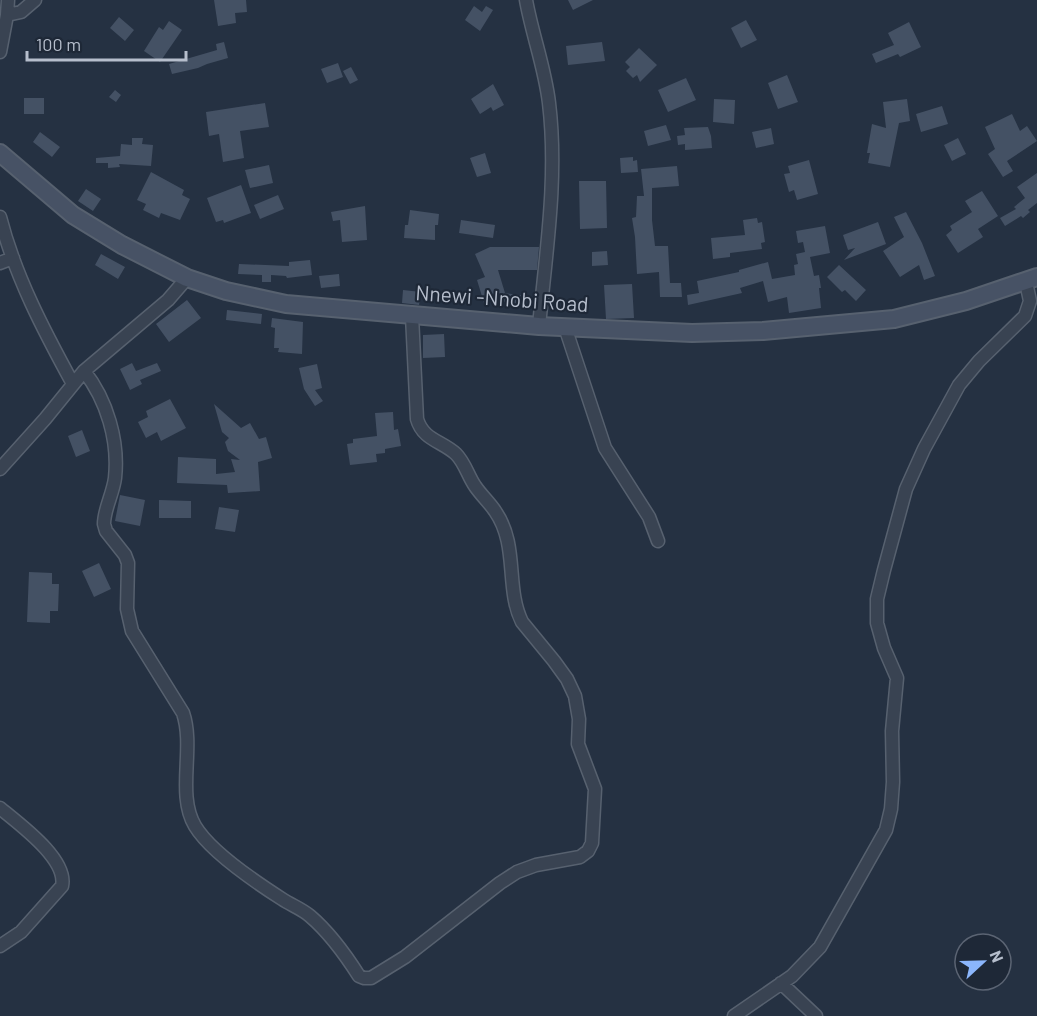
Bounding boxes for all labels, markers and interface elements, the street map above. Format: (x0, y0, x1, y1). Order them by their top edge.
scale bar (27, 24, 186, 62)
text: 100 m (36, 33, 81, 55)
street label: Nnewi -Nnobi Road (415, 279, 590, 316)
north arrow (953, 932, 1013, 992)
text: N (987, 948, 1008, 965)

